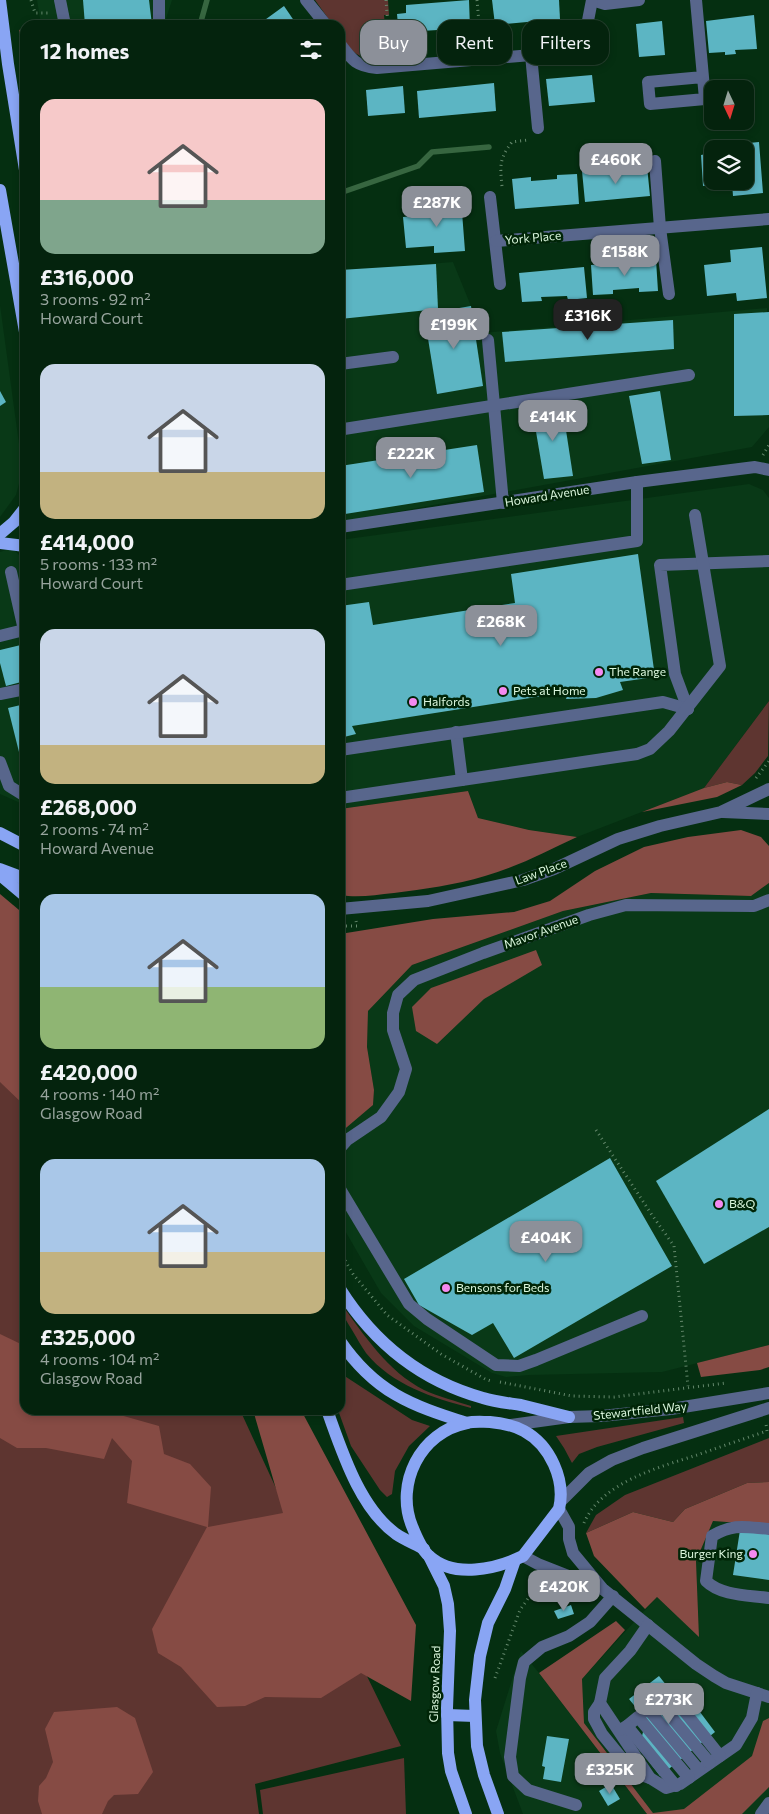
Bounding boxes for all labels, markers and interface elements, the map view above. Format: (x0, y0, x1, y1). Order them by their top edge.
chip: Buy (360, 20, 427, 65)
chip: Rent (437, 20, 512, 65)
chip: Filters (522, 20, 609, 65)
icon: filters (297, 36, 325, 64)
text: 12 homes (40, 38, 129, 63)
north arrow (704, 80, 754, 130)
map controls (704, 80, 754, 190)
icon: home (138, 131, 228, 221)
button: layers (704, 140, 754, 190)
pin: £460K (581, 142, 651, 185)
text: £460K (590, 149, 642, 168)
pin: £287K (402, 186, 472, 228)
text: £287K (413, 192, 461, 211)
street label: York Place (504, 228, 562, 246)
pin: £158K (590, 234, 660, 277)
text: £158K (601, 241, 649, 260)
text: £316,000 (40, 264, 134, 289)
text: 3 rooms · 92 m² (40, 289, 151, 308)
pin: £316K (553, 298, 623, 341)
text: £316K (564, 305, 612, 324)
text: Howard Court (40, 308, 143, 327)
pin: £199K (419, 308, 489, 350)
text: £199K (430, 314, 478, 333)
icon: home (138, 396, 228, 486)
pin: £414K (518, 400, 588, 442)
text: £414K (529, 406, 577, 425)
pin: £222K (376, 436, 446, 479)
text: £222K (387, 443, 435, 462)
street label: Howard Avenue (504, 481, 590, 509)
text: £414,000 (40, 529, 134, 554)
text: 5 rooms · 133 m² (40, 554, 157, 573)
text: Howard Court (40, 573, 143, 592)
pin: £268K (466, 604, 536, 647)
text: £268K (476, 611, 526, 630)
icon: home (138, 661, 228, 751)
place label: The Range (609, 664, 666, 678)
marker: The Range (593, 666, 605, 678)
place label: Pets at Home (513, 683, 586, 697)
marker: Pets at Home (497, 685, 509, 697)
place label: Halfords (423, 694, 470, 708)
marker: Halfords (407, 696, 419, 708)
text: £268,000 (40, 794, 137, 819)
text: 2 rooms · 74 m² (40, 819, 149, 838)
text: Howard Avenue (40, 838, 154, 857)
street label: Law Place (513, 855, 568, 887)
street label: Mavor Avenue (502, 911, 580, 951)
icon: home (138, 926, 228, 1016)
text: £420,000 (40, 1059, 138, 1084)
text: 4 rooms · 140 m² (40, 1084, 159, 1103)
text: Glasgow Road (40, 1103, 142, 1122)
icon: home (138, 1191, 228, 1281)
place label: B&Q (729, 1196, 756, 1210)
marker: B&Q (713, 1198, 725, 1210)
pin: £404K (511, 1220, 581, 1263)
text: £404K (520, 1227, 572, 1246)
place label: Bensons for Beds (456, 1280, 549, 1294)
marker: Bensons for Beds (440, 1282, 452, 1294)
text: £325,000 (40, 1324, 136, 1349)
text: 4 rooms · 104 m² (40, 1349, 159, 1368)
text: Glasgow Road (40, 1368, 142, 1387)
street label: Stewartfield Way (593, 1398, 687, 1422)
place label: Burger King (679, 1546, 743, 1560)
marker: Burger King (747, 1548, 759, 1560)
pin: £420K (529, 1570, 599, 1612)
text: £420K (539, 1576, 589, 1595)
street label: Glasgow Road (426, 1645, 442, 1723)
pin: £273K (634, 1682, 704, 1725)
text: £273K (645, 1689, 693, 1708)
pin: £325K (575, 1752, 645, 1795)
text: £325K (586, 1759, 634, 1778)

